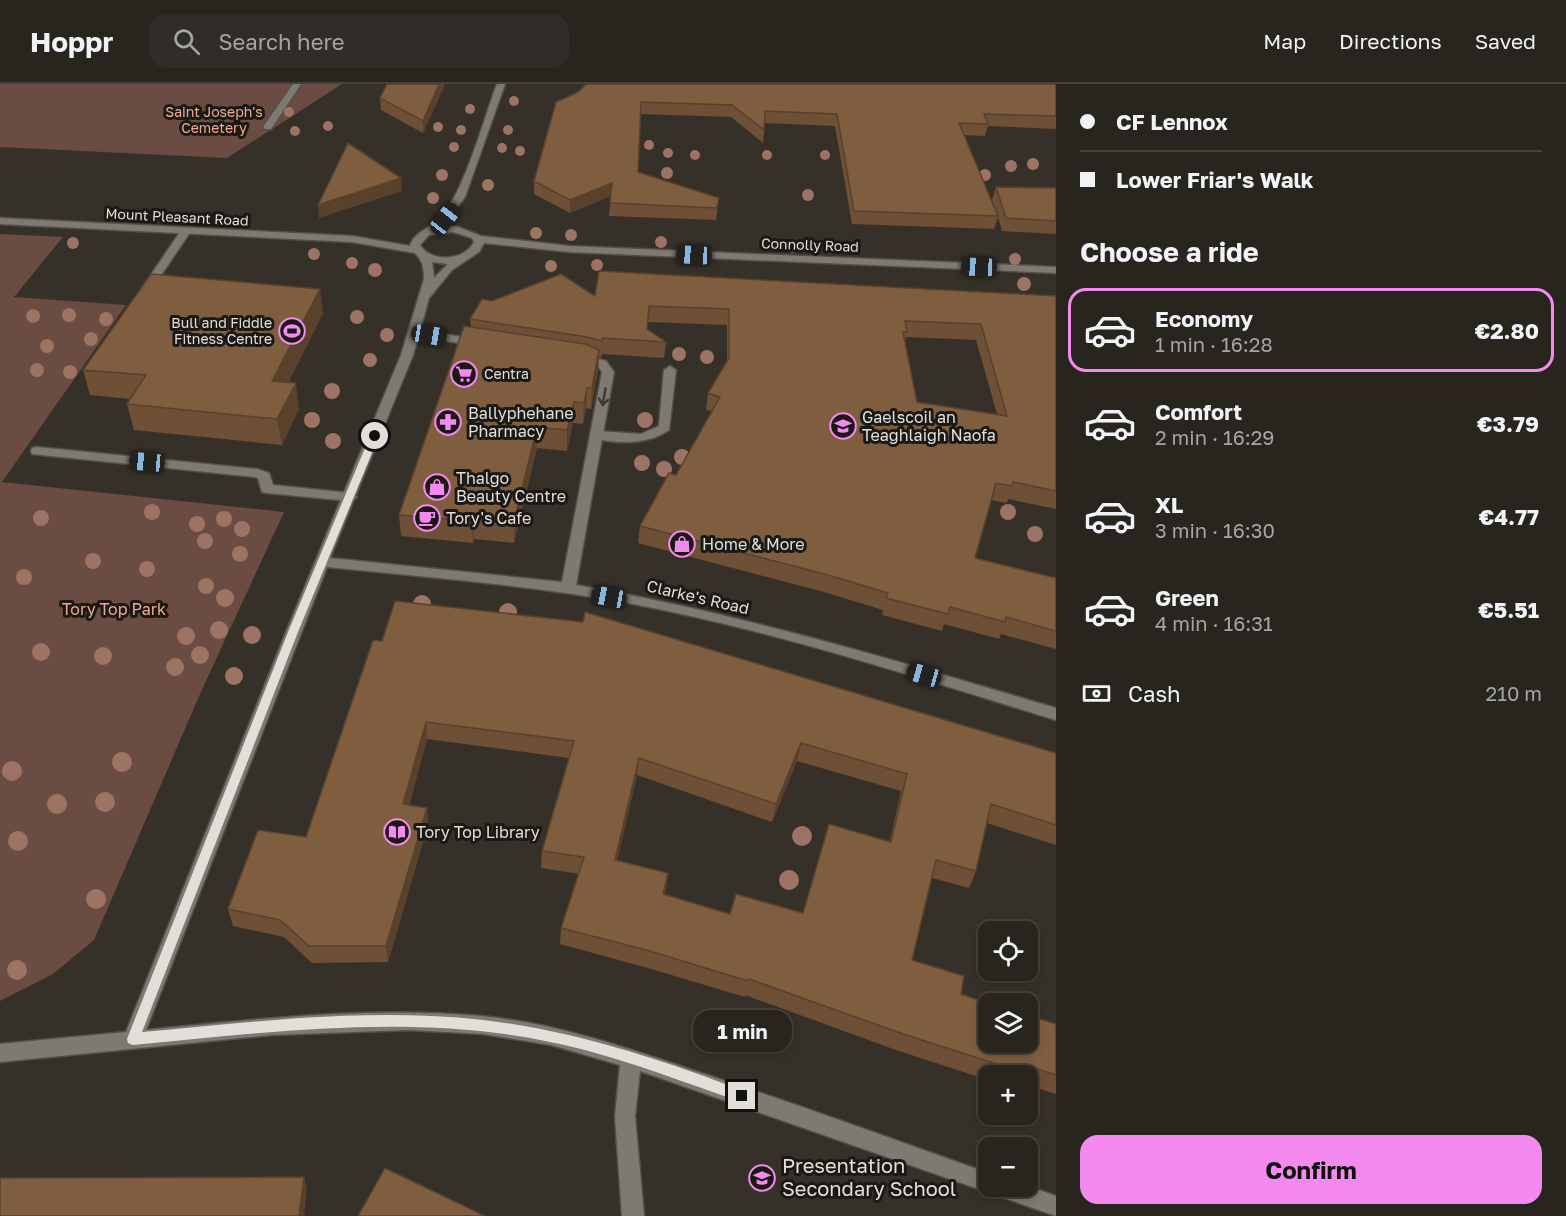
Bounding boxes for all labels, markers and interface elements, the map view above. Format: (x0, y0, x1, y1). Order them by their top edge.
search box (149, 14, 569, 68)
text: Hoppr (30, 25, 113, 58)
icon: search (170, 25, 203, 58)
text: Search here (218, 28, 345, 55)
text: Map (1263, 28, 1306, 54)
text: Directions (1339, 28, 1442, 54)
text: Saved (1475, 28, 1536, 54)
park label: Saint Joseph's Cemetery (165, 103, 263, 136)
text: CF Lennox (1116, 108, 1228, 135)
text: Lower Friar's Walk (1116, 166, 1314, 193)
car (427, 199, 463, 239)
street label: Mount Pleasant Road (105, 204, 249, 229)
street label: Connolly Road (761, 234, 859, 255)
text: Choose a ride (1080, 236, 1259, 268)
car (676, 245, 712, 265)
car (961, 257, 997, 277)
icon: car (1083, 303, 1137, 357)
text: Economy (1155, 305, 1253, 332)
place label: Bull and Fiddle Fitness Centre (171, 314, 272, 347)
sports icon: Bull and Fiddle Fitness Centre (277, 316, 307, 346)
text: €2.80 (1475, 317, 1539, 344)
car (410, 323, 448, 347)
text: 1 min · 16:28 (1155, 332, 1273, 356)
supermarket icon: Centra (449, 359, 479, 389)
place label: Centra (484, 365, 529, 382)
one-way arrow (598, 387, 609, 406)
icon: car (1083, 396, 1137, 450)
text: Comfort (1155, 398, 1242, 425)
place label: Ballyphehane Pharmacy (468, 403, 574, 441)
pharmacy icon: Ballyphehane Pharmacy (433, 407, 463, 437)
place label: Gaelscoil an Teaghlaigh Naofa (862, 407, 996, 445)
text: €3.79 (1477, 410, 1539, 437)
school or university icon: Gaelscoil an Teaghlaigh Naofa (828, 411, 858, 441)
route start (361, 422, 388, 449)
text: 2 min · 16:29 (1155, 425, 1274, 449)
car (128, 451, 166, 473)
place label: Thalgo Beauty Centre (456, 468, 566, 506)
shop icon: Thalgo Beauty Centre (422, 472, 452, 502)
icon: car (1083, 489, 1137, 543)
text: XL (1155, 491, 1183, 518)
cafe icon: Tory's Cafe (412, 503, 442, 533)
text: €4.77 (1479, 503, 1539, 530)
place label: Tory's Cafe (446, 508, 531, 528)
text: 3 min · 16:30 (1155, 518, 1275, 542)
shop icon: Home & More (667, 529, 697, 559)
place label: Home & More (702, 534, 805, 554)
street label: Clarke's Road (645, 576, 751, 618)
icon: car (1083, 582, 1137, 636)
text: Green (1155, 584, 1219, 611)
car (590, 585, 628, 609)
text: €5.51 (1478, 596, 1539, 623)
park label: Tory Top Park (62, 599, 166, 619)
text: 4 min · 16:31 (1155, 611, 1273, 635)
car (904, 661, 944, 689)
icon: cash (1080, 677, 1113, 710)
text: Cash (1128, 680, 1181, 707)
text: 210 m (1486, 681, 1542, 705)
library icon: Tory Top Library (382, 817, 412, 847)
place label: Tory Top Library (416, 822, 540, 842)
map controls (978, 921, 1038, 1197)
button: locate (978, 921, 1038, 981)
button: layers (978, 993, 1038, 1053)
callout: 1 min (692, 1009, 792, 1051)
text: 1 min (717, 1019, 768, 1043)
button: + (978, 1065, 1038, 1125)
route end (728, 1082, 755, 1109)
button: Confirm (1080, 1135, 1542, 1204)
button: − (978, 1137, 1038, 1197)
place label: Presentation Secondary School (782, 1153, 956, 1200)
school or university icon: Presentation Secondary School (747, 1163, 777, 1193)

